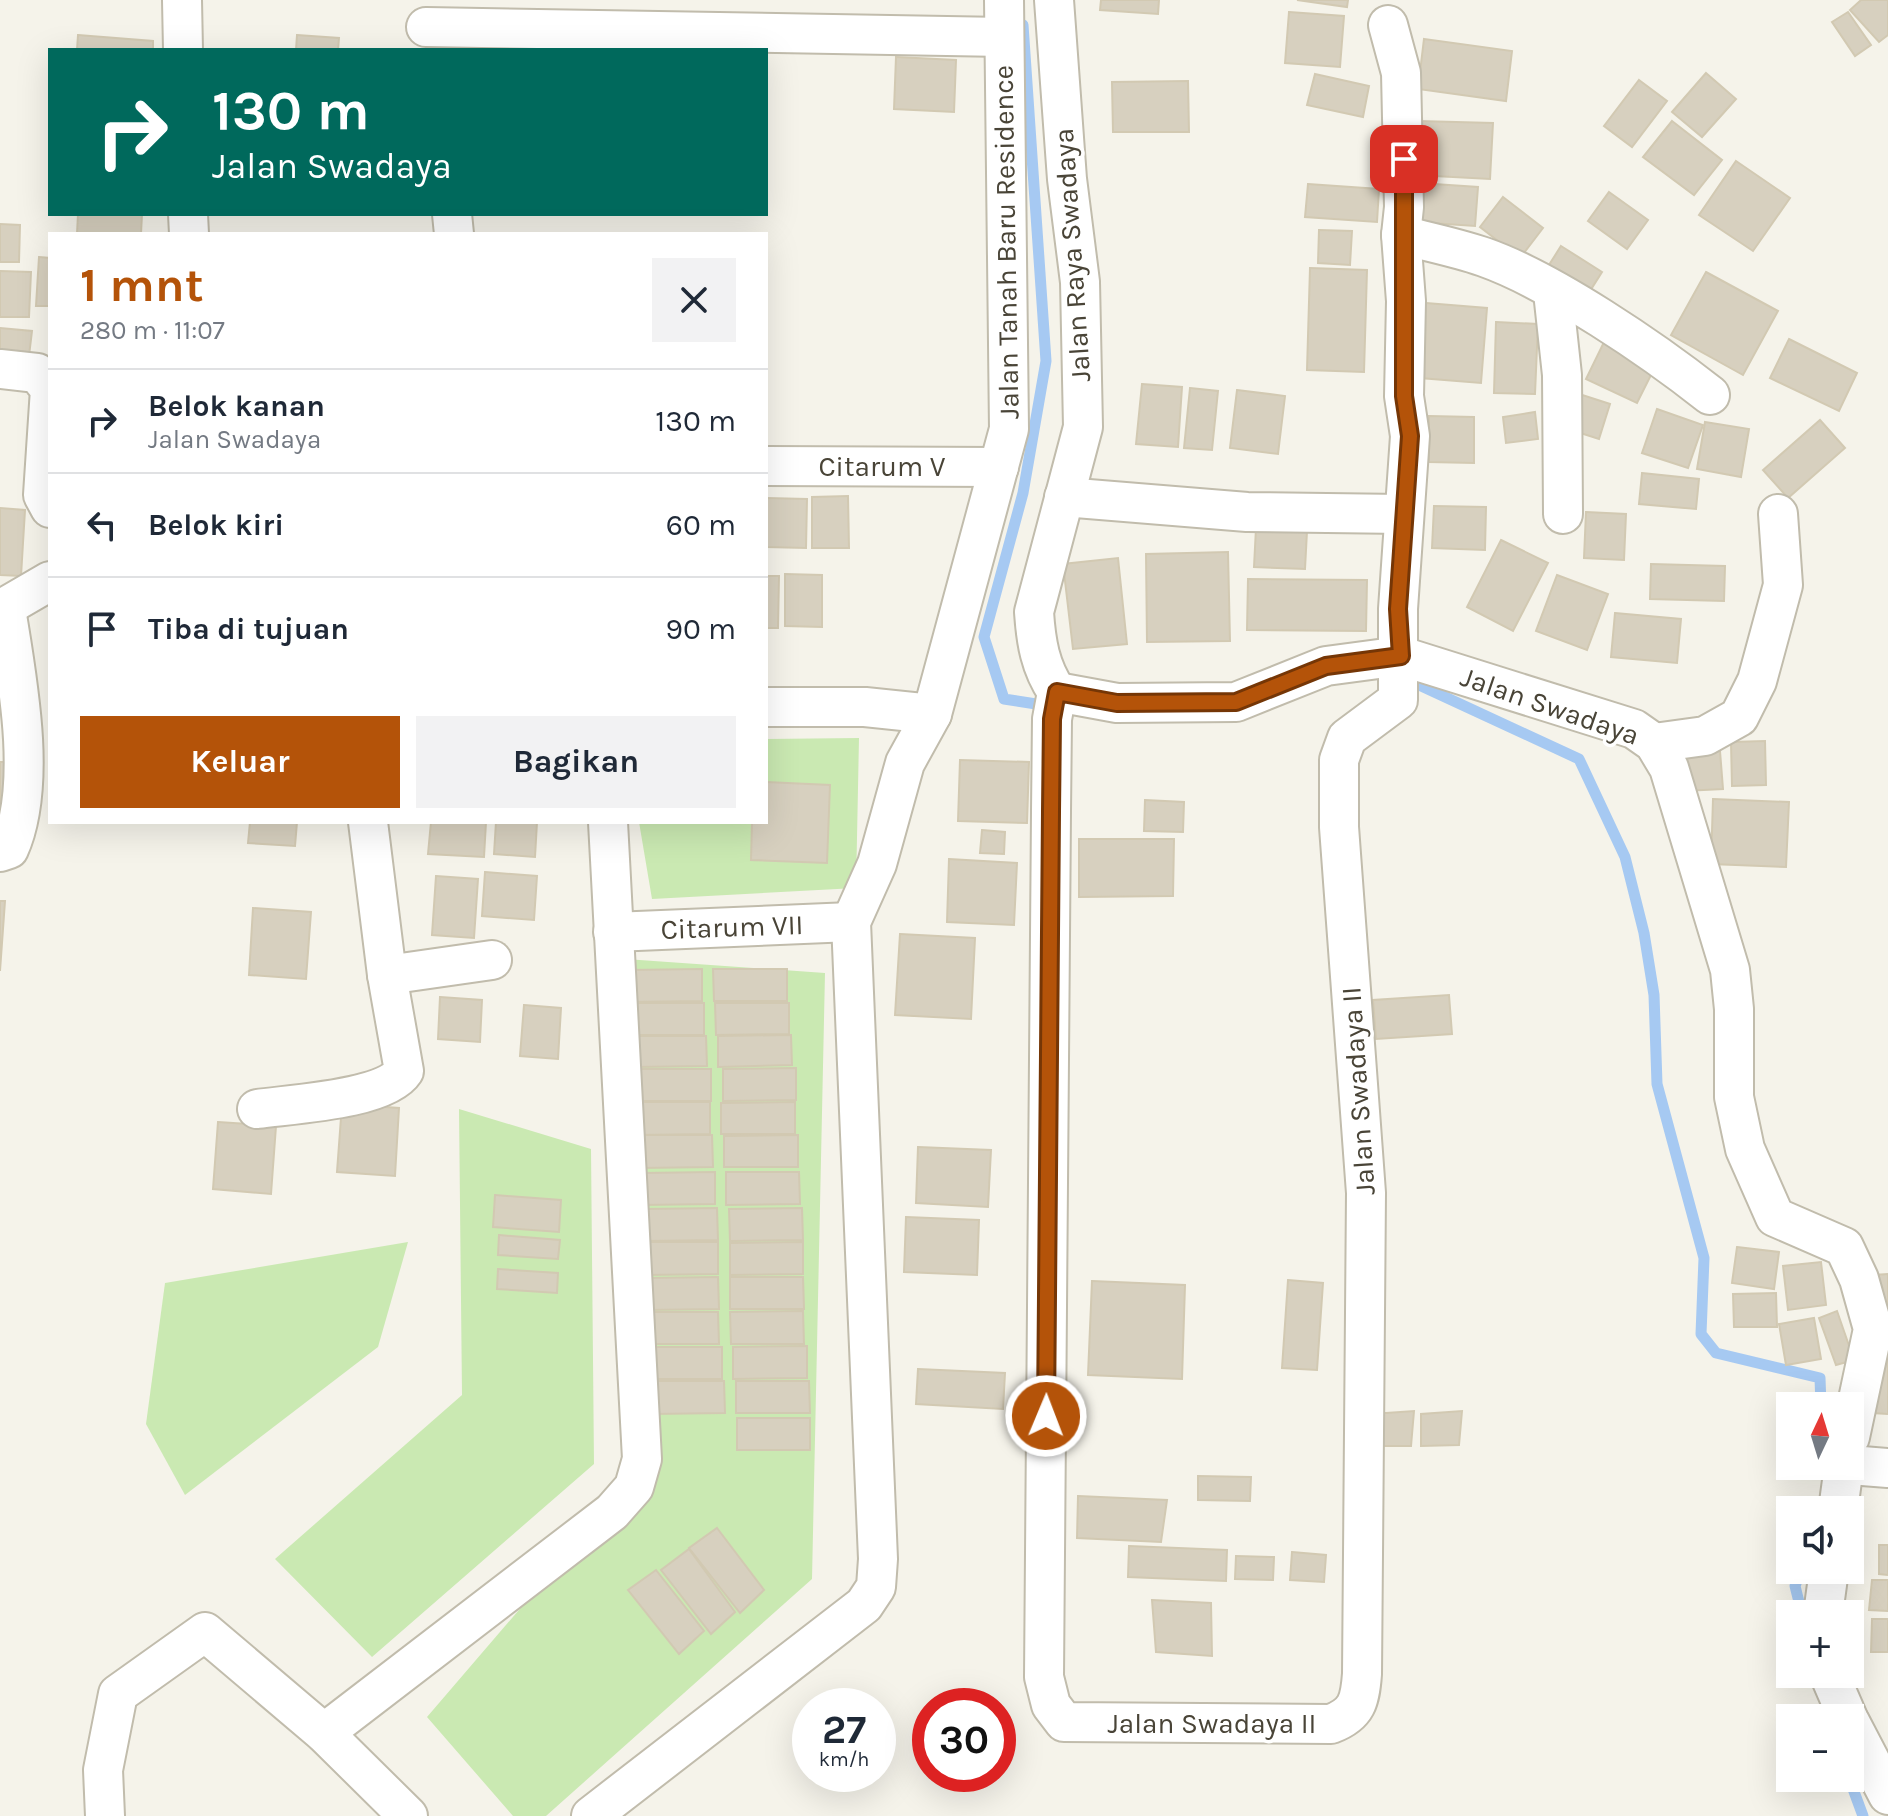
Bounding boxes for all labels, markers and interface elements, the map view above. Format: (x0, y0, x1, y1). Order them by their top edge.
street label: Jalan Tanah Baru Residence (986, 65, 1026, 419)
text: 130 m (212, 78, 370, 143)
icon: right (80, 80, 184, 184)
pin (1370, 125, 1438, 193)
street label: Jalan Raya Swadaya (1047, 127, 1097, 383)
icon: arrive (1382, 137, 1426, 181)
text: Jalan Swadaya (212, 145, 452, 187)
text: 1 mnt (80, 257, 204, 313)
button: close (652, 258, 736, 342)
text: 280 m · 11:07 (80, 315, 225, 346)
text: Belok kanan (148, 388, 325, 424)
icon: right (80, 399, 124, 443)
text: 130 m (655, 403, 736, 439)
text: Jalan Swadaya (148, 424, 321, 455)
street label: Citarum V (818, 450, 946, 483)
icon: left (80, 503, 124, 547)
text: Belok kiri (148, 507, 284, 543)
text: 60 m (666, 507, 736, 543)
icon: arrive (80, 607, 124, 651)
text: Tiba di tujuan (148, 611, 349, 647)
text: 90 m (666, 611, 736, 647)
street label: Jalan Swadaya (1456, 660, 1644, 752)
button: Keluar (80, 716, 400, 808)
button: Bagikan (416, 716, 736, 808)
street label: Citarum VII (660, 908, 804, 946)
street label: Jalan Swadaya II (1334, 986, 1382, 1196)
position arrow (1004, 1374, 1088, 1458)
north arrow (1776, 1392, 1864, 1480)
map controls (1776, 1392, 1864, 1792)
button: sound (1776, 1496, 1864, 1584)
button: + (1776, 1600, 1864, 1688)
speed limit sign: 30 (912, 1688, 1016, 1792)
button: − (1776, 1704, 1864, 1792)
text: 27 (822, 1706, 866, 1753)
street label: Jalan Swadaya II (1108, 1707, 1316, 1740)
text: km/h (819, 1748, 869, 1771)

